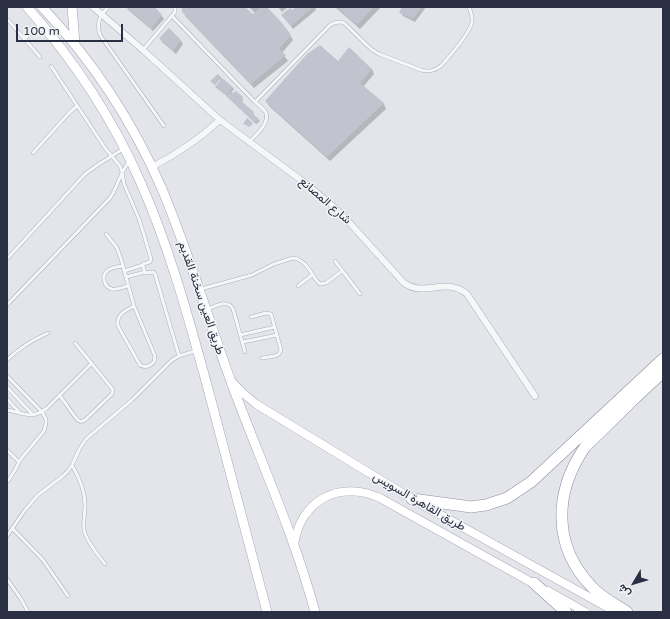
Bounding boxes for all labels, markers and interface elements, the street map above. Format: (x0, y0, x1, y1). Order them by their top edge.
scale bar (18, 16, 125, 42)
text: 100 m (23, 24, 60, 38)
street label: شارع المصانع (296, 174, 354, 228)
street label: طريق العين سخنة القديم (175, 239, 227, 357)
street label: طريق القاهرة السويس (370, 470, 468, 534)
north arrow (614, 563, 654, 603)
text: ش (615, 581, 633, 600)

